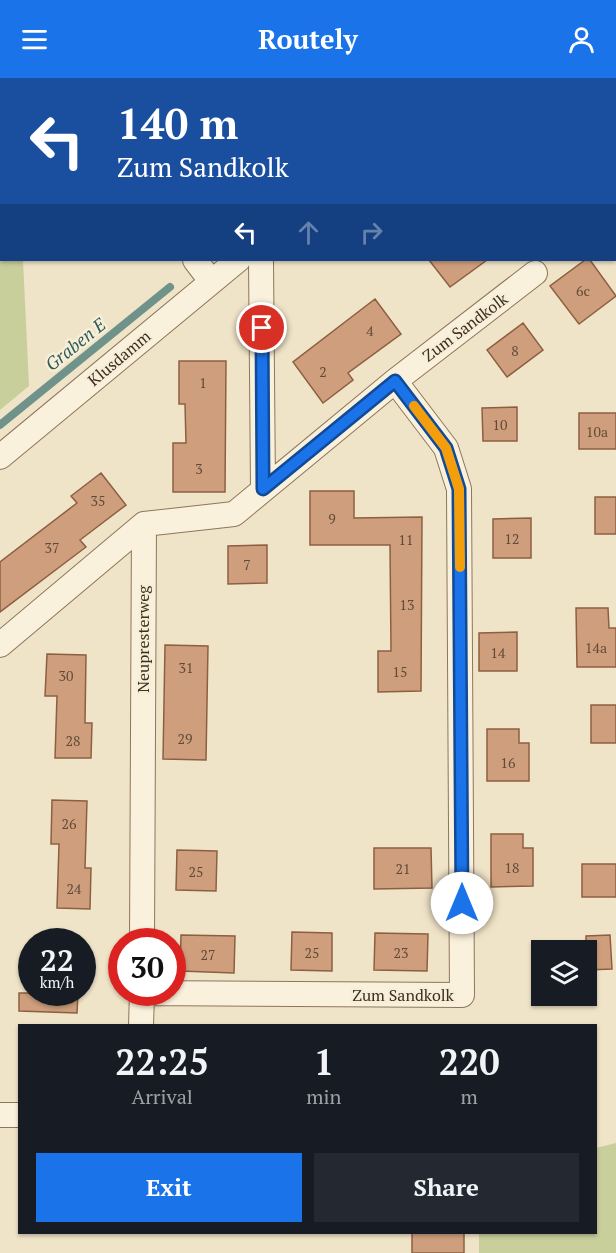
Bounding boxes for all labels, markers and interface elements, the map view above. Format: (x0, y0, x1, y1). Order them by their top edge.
text: Routely (258, 21, 358, 57)
icon: menu (18, 23, 51, 56)
icon: person (565, 23, 598, 56)
text: 140 m (117, 95, 238, 151)
icon: left (18, 102, 96, 180)
text: Zum Sandkolk (117, 149, 289, 185)
icon: left (229, 216, 262, 249)
icon: ahead (292, 216, 325, 249)
icon: right (355, 216, 388, 249)
house number: 6c (576, 281, 590, 300)
street label: Zum Sandkolk (418, 287, 513, 366)
pin (236, 302, 287, 353)
icon: arrive (245, 311, 278, 344)
water label: Graben E (40, 312, 111, 376)
house number: 4 (366, 321, 374, 340)
street label: Klusdamm (83, 325, 155, 391)
house number: 8 (511, 341, 519, 360)
house number: 2 (319, 362, 327, 381)
house number: 1 (199, 373, 207, 392)
house number: 10 (493, 415, 507, 434)
house number: 10a (586, 422, 608, 441)
house number: 3 (195, 459, 203, 478)
house number: 35 (91, 491, 105, 510)
house number: 9 (328, 509, 336, 528)
house number: 12 (505, 529, 519, 548)
house number: 11 (399, 530, 413, 549)
house number: 37 (45, 538, 59, 557)
house number: 7 (243, 555, 251, 574)
street label: Neupresterweg (132, 585, 154, 693)
house number: 13 (400, 595, 414, 614)
house number: 14a (585, 638, 607, 657)
house number: 14 (491, 643, 506, 662)
house number: 31 (179, 658, 193, 677)
house number: 15 (393, 662, 407, 681)
house number: 30 (59, 666, 73, 685)
house number: 29 (178, 729, 192, 748)
house number: 28 (66, 731, 80, 750)
house number: 16 (501, 753, 516, 772)
house number: 26 (62, 814, 77, 833)
house number: 18 (505, 858, 519, 877)
house number: 21 (396, 859, 410, 878)
house number: 25 (189, 862, 203, 881)
position arrow (430, 871, 494, 935)
house number: 24 (67, 879, 82, 898)
speed limit sign: 30 (108, 928, 186, 1006)
text: 22 (40, 940, 74, 980)
map controls (531, 940, 597, 1006)
button: layers (531, 940, 597, 1006)
house number: 25 (305, 943, 319, 962)
house number: 23 (394, 943, 408, 962)
house number: 27 (201, 945, 215, 964)
text: km/h (40, 972, 74, 992)
street label: Zum Sandkolk (352, 984, 455, 1006)
text: 22:25 (115, 1038, 209, 1085)
text: 1 (314, 1038, 334, 1085)
text: 220 (439, 1038, 500, 1085)
text: Arrival (131, 1083, 193, 1110)
text: min (306, 1083, 341, 1110)
text: m (461, 1083, 478, 1110)
button: Exit (36, 1153, 302, 1222)
button: Share (314, 1153, 579, 1222)

